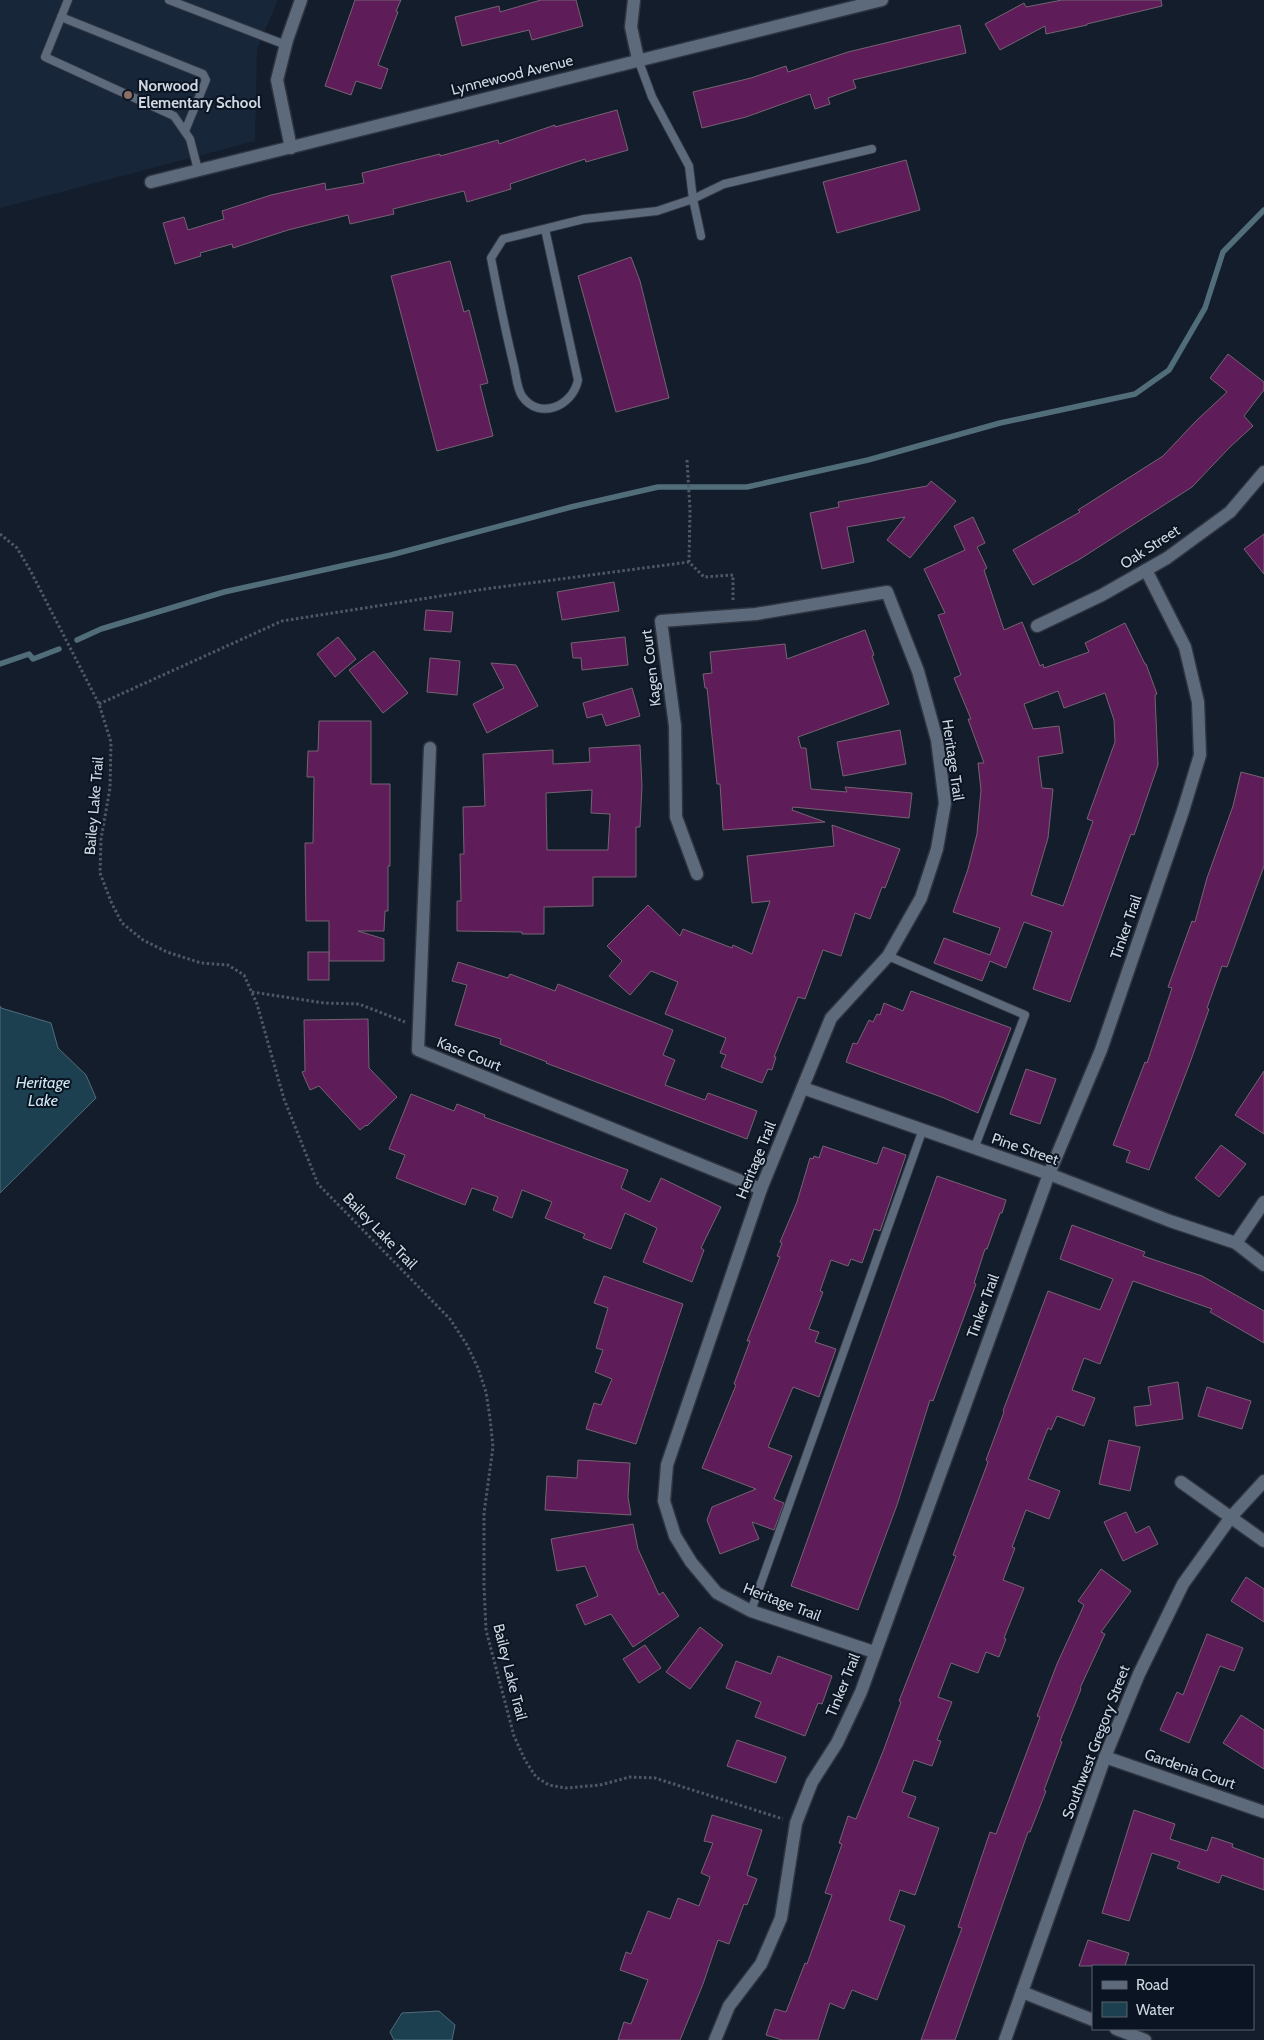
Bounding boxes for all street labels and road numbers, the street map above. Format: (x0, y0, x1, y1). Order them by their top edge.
street label: Lynnewood Avenue (449, 51, 575, 99)
street label: Oak Street (1117, 521, 1183, 573)
street label: Kagen Court (637, 628, 665, 708)
street label: Heritage Trail (938, 718, 968, 802)
street label: Bailey Lake Trail (81, 756, 107, 856)
street label: Tinker Trail (1107, 892, 1146, 962)
street label: Kase Court (434, 1033, 504, 1075)
street label: Heritage Trail (732, 1118, 780, 1201)
street label: Pine Street (989, 1129, 1061, 1169)
street label: Bailey Lake Trail (339, 1189, 421, 1273)
street label: Tinker Trail (963, 1271, 1003, 1340)
street label: Heritage Trail (740, 1579, 824, 1625)
street label: Bailey Lake Trail (489, 1622, 531, 1723)
street label: Tinker Trail (822, 1650, 864, 1719)
street label: Southwest Gregory Street (1058, 1663, 1134, 1821)
street label: Gardenia Court (1142, 1745, 1238, 1793)

